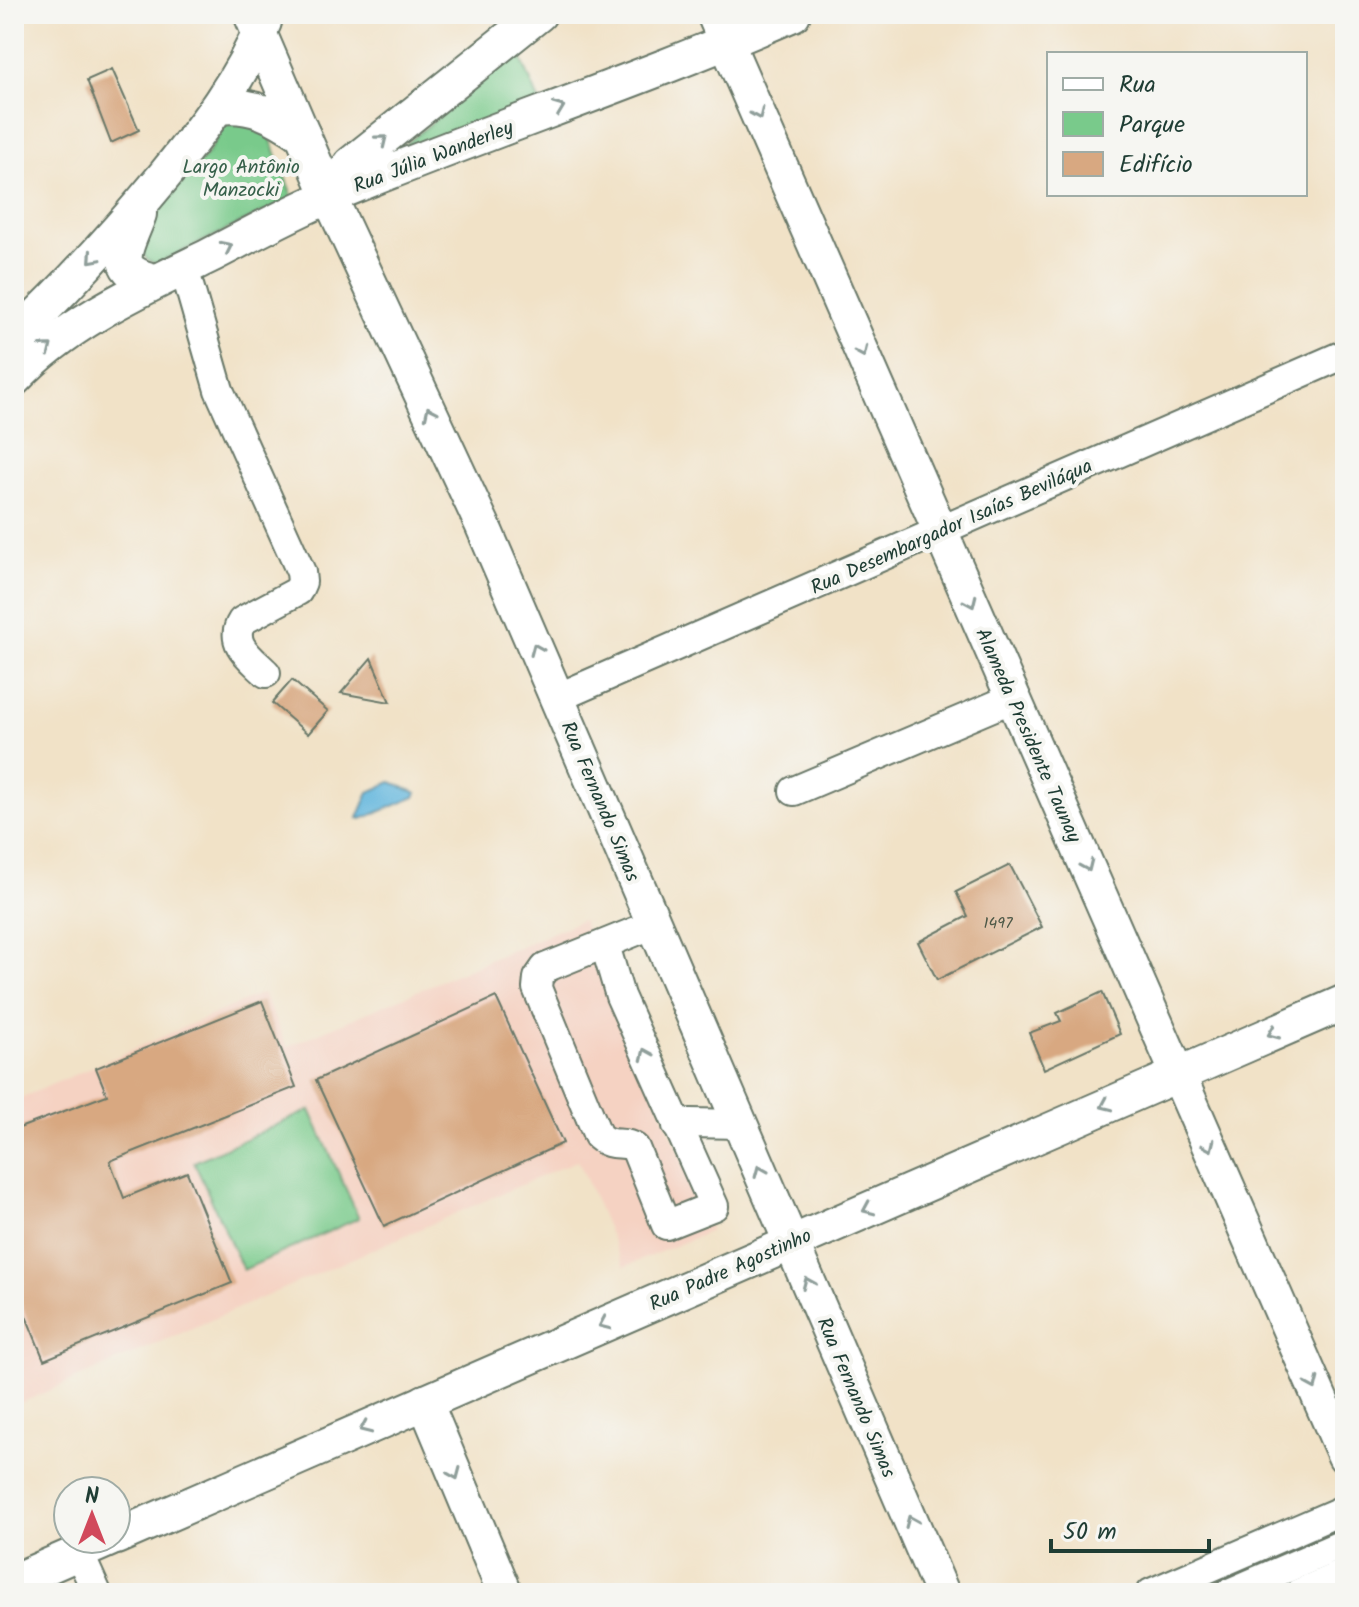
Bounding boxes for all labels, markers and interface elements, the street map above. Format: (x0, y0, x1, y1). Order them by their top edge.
legend (1047, 52, 1307, 196)
text: Rua (1119, 66, 1156, 105)
one-way arrow (551, 101, 565, 118)
one-way arrow (749, 106, 765, 120)
text: Parque (1119, 106, 1185, 145)
street label: Rua Júlia Wanderley (349, 112, 519, 203)
one-way arrow (373, 135, 387, 150)
text: Edifício (1119, 146, 1193, 185)
park label: Largo Antônio Manzocki (182, 152, 300, 207)
one-way arrow (218, 241, 233, 257)
one-way arrow (87, 249, 102, 263)
one-way arrow (38, 343, 52, 358)
one-way arrow (853, 344, 869, 359)
one-way arrow (424, 406, 440, 420)
street label: Rua Desembargador Isaías Beviláqua (806, 451, 1098, 605)
one-way arrow (962, 594, 978, 609)
street label: Alameda Presidente Taunay (965, 623, 1089, 849)
one-way arrow (529, 643, 545, 658)
street label: Rua Fernando Simas (551, 716, 648, 888)
one-way arrow (1077, 858, 1093, 872)
house number: 1497 (983, 911, 1013, 936)
one-way arrow (1267, 1024, 1282, 1040)
one-way arrow (639, 1048, 655, 1062)
one-way arrow (1100, 1096, 1114, 1112)
one-way arrow (1199, 1138, 1215, 1152)
one-way arrow (754, 1165, 770, 1179)
one-way arrow (862, 1200, 876, 1216)
street label: Rua Padre Agostinho (644, 1221, 817, 1321)
one-way arrow (802, 1276, 818, 1291)
street label: Rua Fernando Simas (807, 1312, 904, 1484)
one-way arrow (598, 1315, 612, 1331)
one-way arrow (1304, 1376, 1320, 1390)
one-way arrow (359, 1418, 374, 1434)
one-way arrow (446, 1466, 462, 1480)
north arrow (52, 1475, 132, 1555)
text: N (85, 1480, 99, 1515)
scale bar (1051, 1503, 1209, 1553)
text: 50 m (1063, 1513, 1117, 1552)
one-way arrow (904, 1515, 920, 1530)

